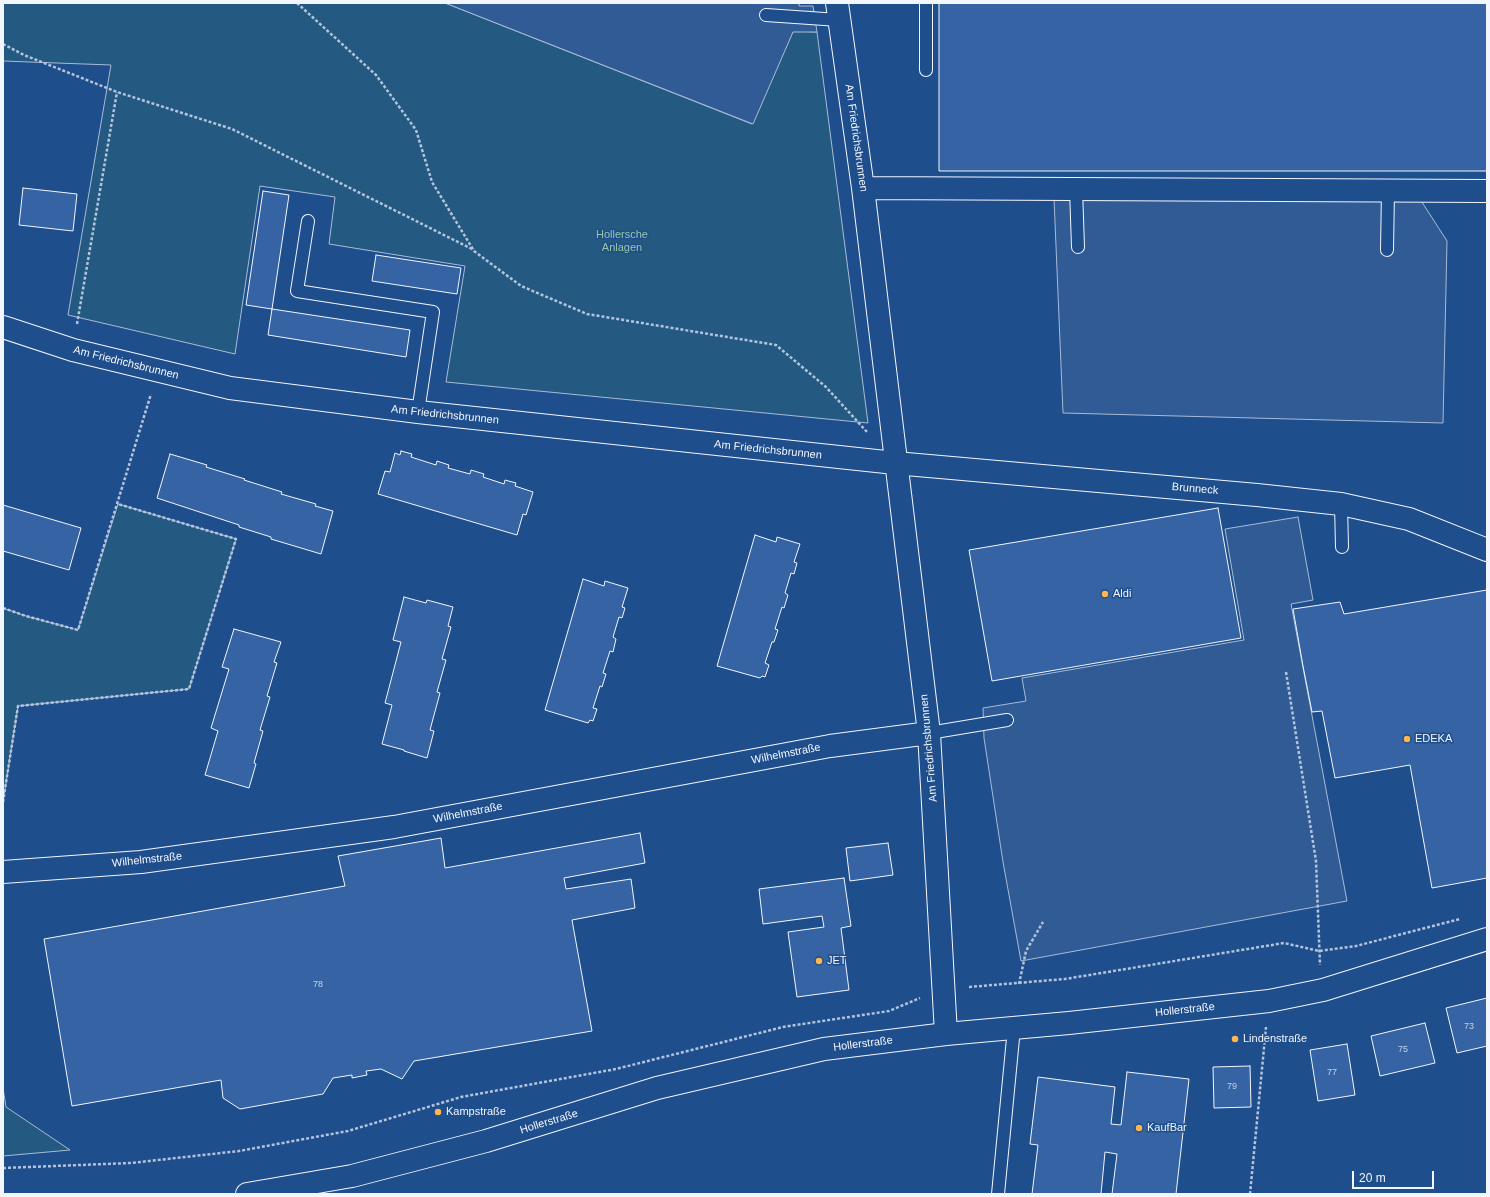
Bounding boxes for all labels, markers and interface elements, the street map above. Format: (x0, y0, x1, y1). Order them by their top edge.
street label: Am Friedrichsbrunnen (842, 84, 870, 192)
park label: Hollersche Anlagen (596, 228, 648, 254)
street label: Am Friedrichsbrunnen (72, 344, 180, 382)
street label: Am Friedrichsbrunnen (391, 403, 499, 427)
street label: Am Friedrichsbrunnen (714, 438, 822, 462)
street label: Brunneck (1171, 480, 1219, 498)
place label: Aldi (1113, 587, 1131, 601)
marker: Aldi (1100, 589, 1110, 599)
street label: Am Friedrichsbrunnen (918, 694, 940, 802)
place label: EDEKA (1415, 732, 1452, 746)
marker: EDEKA (1402, 734, 1412, 744)
street label: Wilhelmstraße (750, 741, 822, 767)
street label: Wilhelmstraße (432, 800, 504, 826)
street label: Wilhelmstraße (111, 850, 183, 870)
place label: JET (827, 954, 847, 968)
marker: JET (814, 956, 824, 966)
house number: 78 (313, 980, 323, 990)
street label: Hollerstraße (1155, 1000, 1215, 1020)
house number: 73 (1464, 1022, 1474, 1032)
place label: Lindenstraße (1243, 1032, 1307, 1046)
street label: Hollerstraße (832, 1034, 894, 1054)
marker: Lindenstraße (1230, 1034, 1240, 1044)
house number: 75 (1398, 1045, 1408, 1055)
house number: 77 (1327, 1068, 1337, 1078)
house number: 79 (1227, 1082, 1237, 1092)
place label: Kampstraße (446, 1105, 506, 1119)
marker: Kampstraße (433, 1107, 443, 1117)
street label: Hollerstraße (518, 1107, 580, 1137)
place label: KaufBar (1147, 1121, 1187, 1135)
marker: KaufBar (1134, 1123, 1144, 1133)
scale bar (1354, 1163, 1436, 1189)
text: 20 m (1359, 1171, 1386, 1185)

